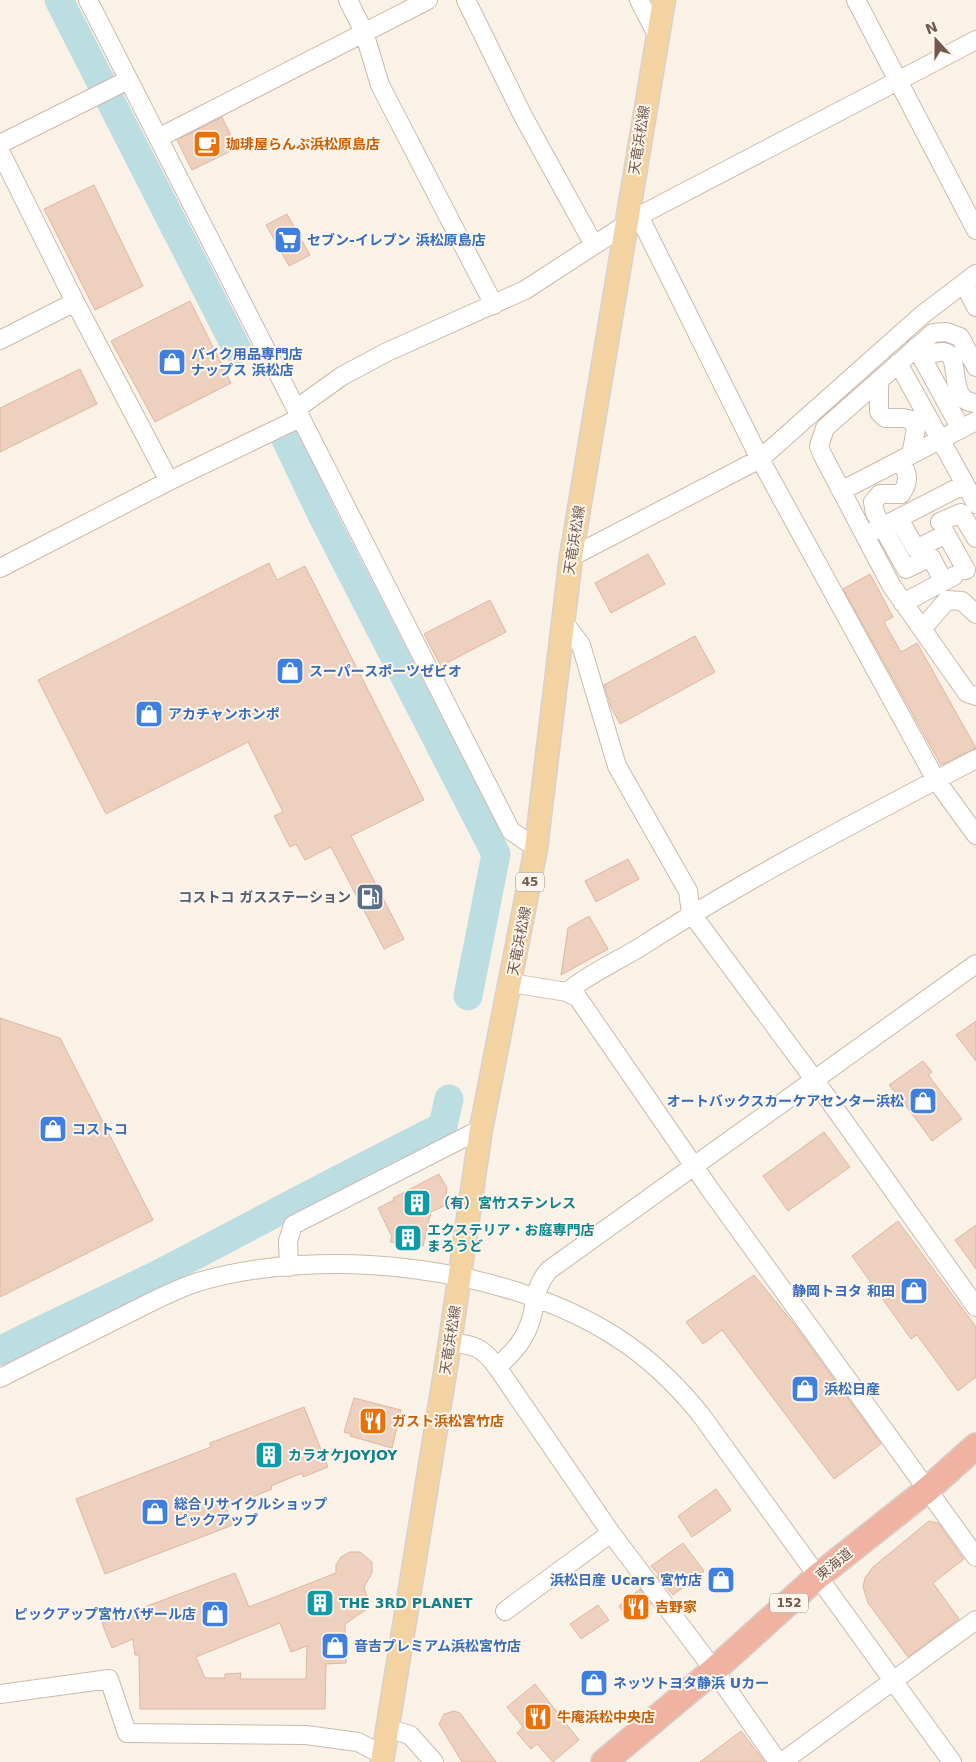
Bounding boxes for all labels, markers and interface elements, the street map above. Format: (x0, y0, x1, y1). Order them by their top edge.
north arrow (911, 15, 961, 65)
text: N (923, 18, 940, 37)
street label: 天竜浜松線 (626, 104, 652, 176)
cafe icon: 珈琲屋らんぷ浜松原島店 (192, 129, 222, 159)
place label: 珈琲屋らんぷ浜松原島店 (226, 136, 380, 152)
supermarket icon: セブン‐イレブン 浜松原島店 (273, 225, 303, 255)
place label: セブン‐イレブン 浜松原島店 (307, 232, 486, 248)
place label: バイク用品専門店 ナップス 浜松店 (191, 346, 303, 378)
shop icon: バイク用品専門店 ナップス 浜松店 (157, 347, 187, 377)
street label: 天竜浜松線 (561, 504, 587, 576)
shop icon: スーパースポーツゼビオ (275, 656, 305, 686)
place label: スーパースポーツゼビオ (309, 663, 462, 679)
shop icon: アカチャンホンポ (134, 699, 164, 729)
place label: アカチャンホンポ (168, 706, 280, 722)
road number: 45 (516, 872, 544, 892)
fuel station icon: コストコ ガスステーション (355, 882, 385, 912)
place label: コストコ ガスステーション (178, 889, 351, 905)
street label: 天竜浜松線 (504, 905, 534, 977)
shop icon: オートバックスカーケアセンター浜松 (908, 1086, 938, 1116)
place label: オートバックスカーケアセンター浜松 (667, 1093, 904, 1109)
shop icon: コストコ (38, 1114, 68, 1144)
place label: コストコ (72, 1121, 128, 1137)
building icon: （有）宮竹ステンレス (402, 1188, 432, 1218)
place label: （有）宮竹ステンレス (436, 1195, 576, 1211)
place label: エクステリア・お庭専門店 まろうど (427, 1222, 595, 1254)
building icon: エクステリア・お庭専門店 まろうど (393, 1223, 423, 1253)
shop icon: 静岡トヨタ 和田 (899, 1276, 929, 1306)
place label: 静岡トヨタ 和田 (792, 1283, 895, 1299)
street label: 天竜浜松線 (437, 1304, 463, 1376)
shop icon: 浜松日産 (790, 1374, 820, 1404)
place label: 浜松日産 (824, 1381, 880, 1397)
restaurant icon: ガスト浜松宮竹店 (358, 1406, 388, 1436)
place label: ガスト浜松宮竹店 (392, 1413, 504, 1429)
building icon: カラオケJOYJOY (254, 1440, 284, 1470)
place label: カラオケJOYJOY (288, 1447, 398, 1463)
place label: 総合リサイクルショップ ピックアップ (174, 1496, 327, 1528)
shop icon: 総合リサイクルショップ ピックアップ (140, 1497, 170, 1527)
street label: 東海道 (813, 1545, 855, 1583)
shop icon: 浜松日産 Ucars 宮竹店 (706, 1565, 736, 1595)
place label: 浜松日産 Ucars 宮竹店 (550, 1572, 702, 1588)
building icon: THE 3RD PLANET (305, 1588, 335, 1618)
restaurant icon: 吉野家 (621, 1592, 651, 1622)
road number: 152 (770, 1594, 808, 1612)
place label: THE 3RD PLANET (339, 1595, 473, 1611)
shop icon: ピックアップ宮竹バザール店 (200, 1599, 230, 1629)
place label: 吉野家 (655, 1599, 697, 1615)
place label: ピックアップ宮竹バザール店 (14, 1606, 196, 1622)
shop icon: 音吉プレミアム浜松宮竹店 (320, 1631, 350, 1661)
place label: 音吉プレミアム浜松宮竹店 (354, 1638, 521, 1654)
shop icon: ネッツトヨタ静浜 Uカー (579, 1668, 609, 1698)
place label: ネッツトヨタ静浜 Uカー (613, 1675, 769, 1691)
restaurant icon: 牛庵浜松中央店 (523, 1702, 553, 1732)
place label: 牛庵浜松中央店 (557, 1709, 655, 1725)

